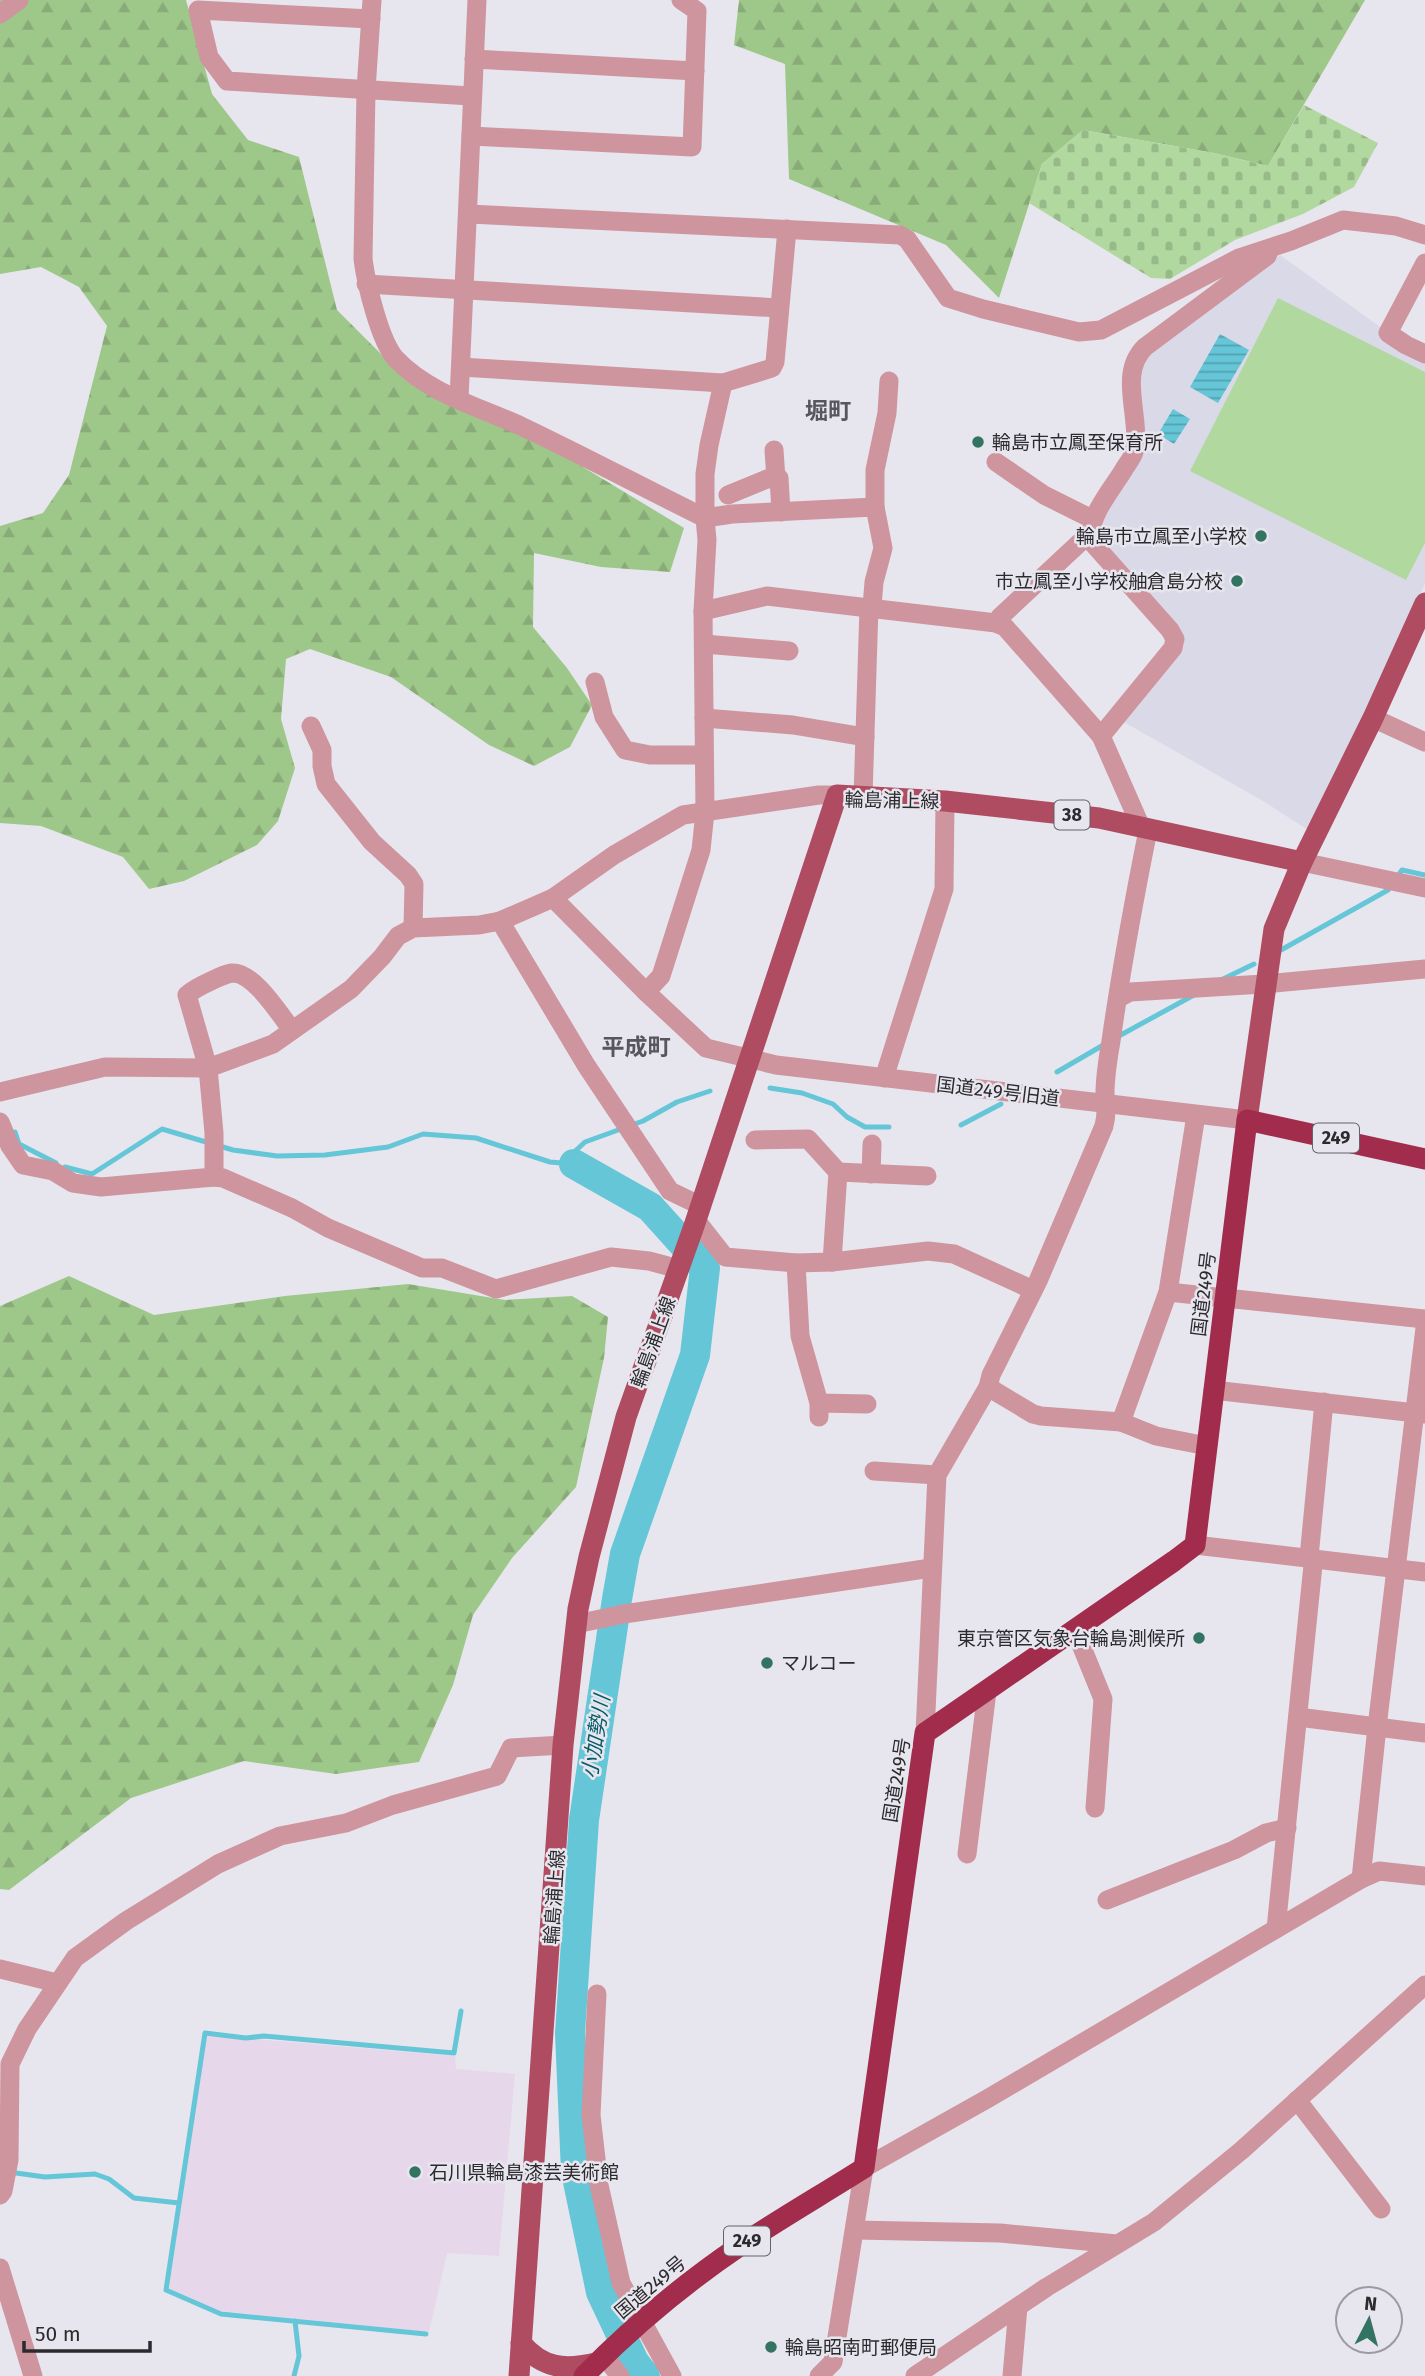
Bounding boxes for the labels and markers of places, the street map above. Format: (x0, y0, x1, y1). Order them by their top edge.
place label: 輪島市立鳳至保育所 (992, 431, 1163, 454)
marker: 輪島市立鳳至保育所 (970, 434, 986, 450)
place label: 輪島市立鳳至小学校 (1076, 525, 1247, 548)
marker: 輪島市立鳳至小学校 (1253, 528, 1269, 544)
place label: 市立鳳至小学校舳倉島分校 (995, 570, 1223, 593)
marker: 市立鳳至小学校舳倉島分校 (1229, 573, 1245, 589)
place label: 東京管区気象台輪島測候所 (957, 1627, 1185, 1650)
marker: 東京管区気象台輪島測候所 (1191, 1630, 1207, 1646)
place label: マルコー (781, 1652, 857, 1675)
marker: マルコー (759, 1655, 775, 1671)
place label: 石川県輪島漆芸美術館 (429, 2161, 619, 2184)
marker: 石川県輪島漆芸美術館 (407, 2164, 423, 2180)
place label: 輪島昭南町郵便局 (785, 2336, 937, 2359)
marker: 輪島昭南町郵便局 (763, 2339, 779, 2355)

